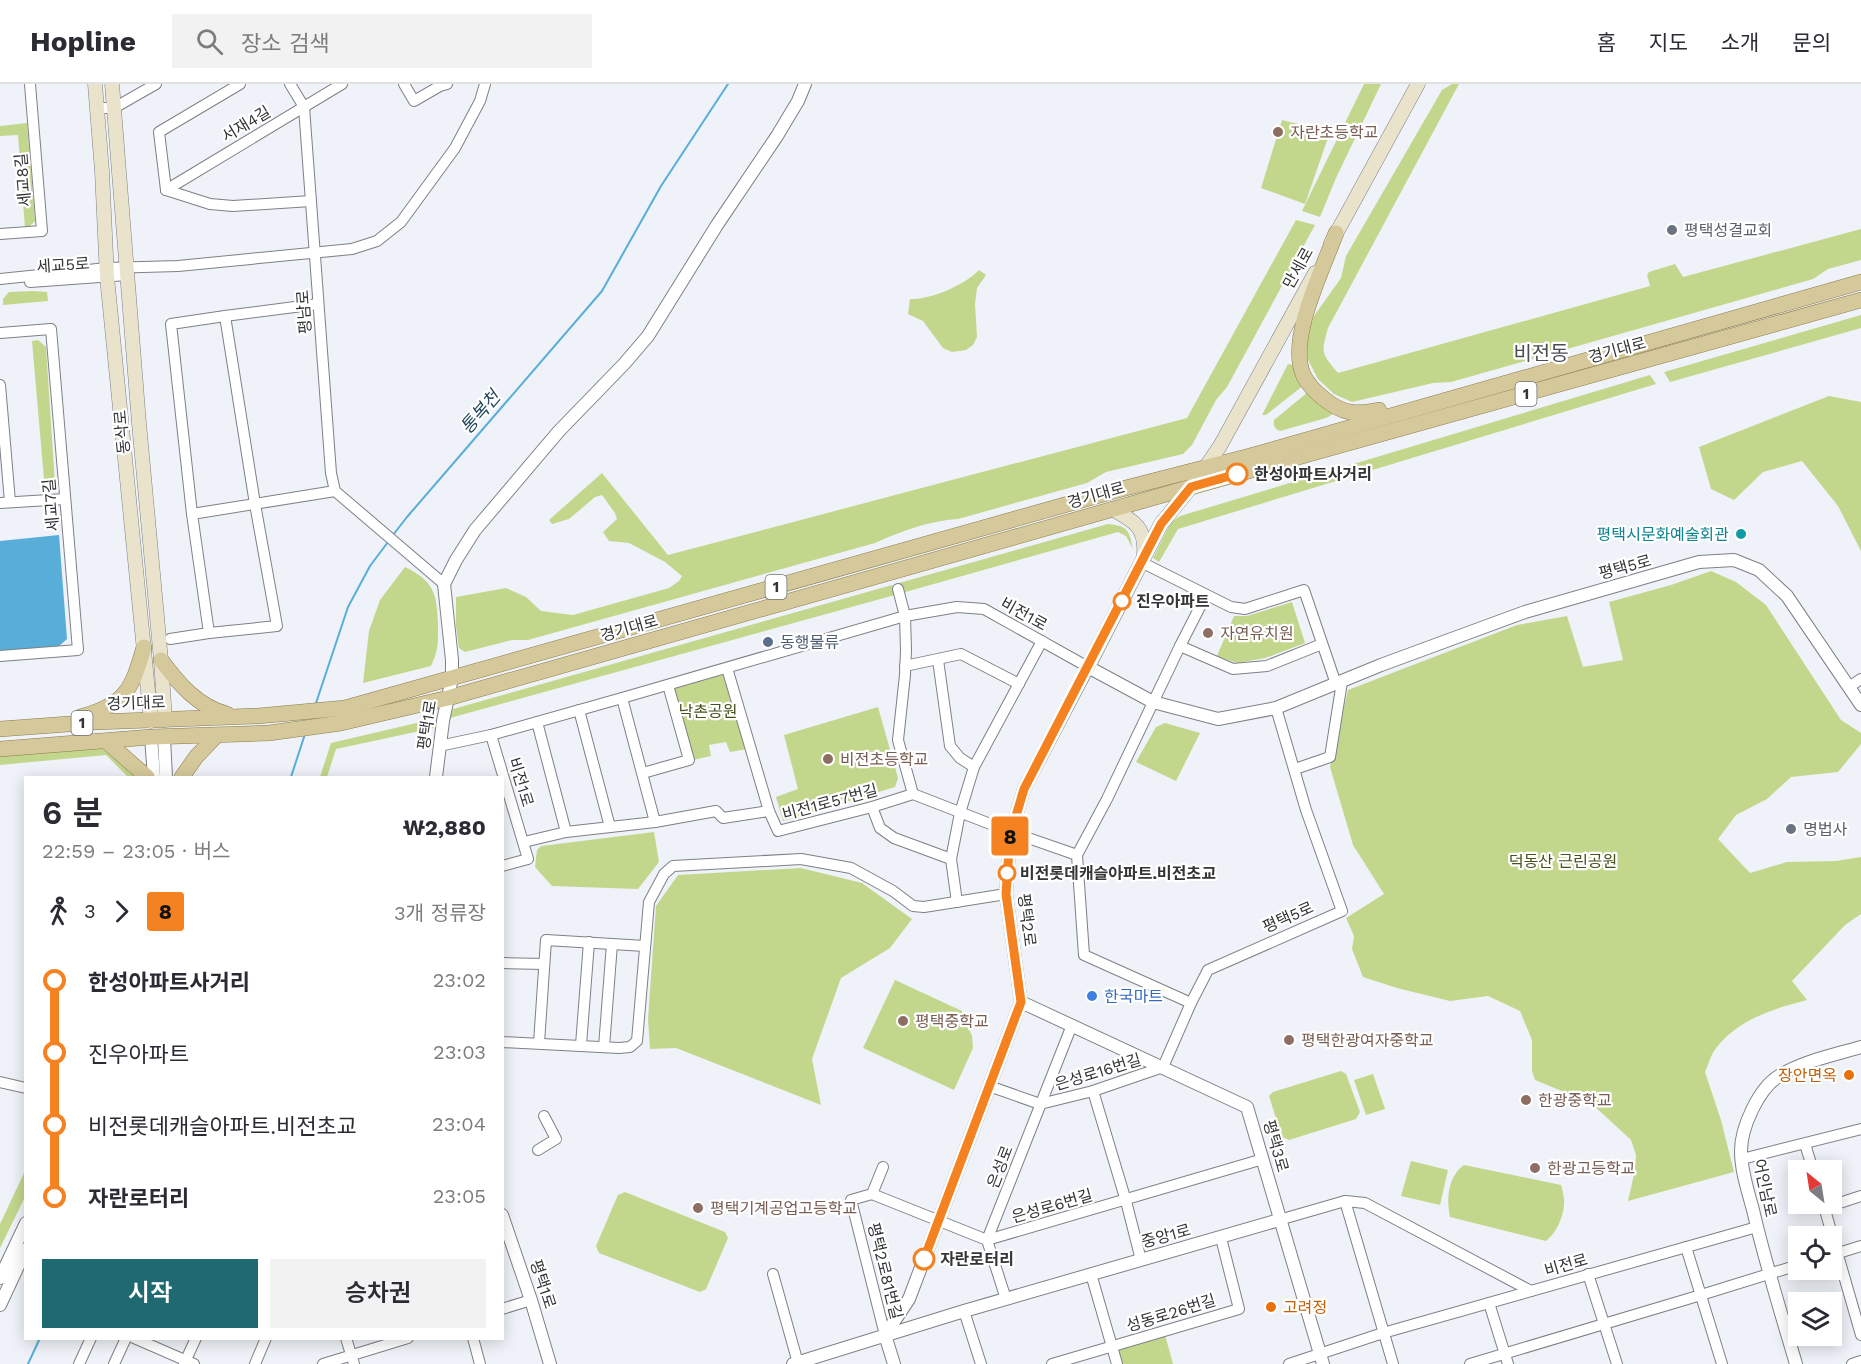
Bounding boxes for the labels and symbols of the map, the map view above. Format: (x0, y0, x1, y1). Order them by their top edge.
street label: 서재4길 (218, 102, 274, 146)
place label: 자란초등학교 (1290, 123, 1378, 142)
marker: 자란초등학교 (1271, 125, 1285, 139)
street label: 세교8길 (11, 152, 35, 208)
place label: 평택성결교회 (1684, 221, 1772, 240)
marker: 평택성결교회 (1665, 223, 1679, 237)
street label: 만세로 (1279, 244, 1317, 292)
street label: 세교5로 (36, 254, 91, 276)
street label: 평남로 (293, 289, 315, 335)
street label: 경기대로 (1586, 333, 1648, 367)
district label: 비전동 (1513, 341, 1569, 365)
road number: 1 (1516, 382, 1537, 406)
water label: 통복천 (456, 385, 506, 438)
street label: 동삭로 (111, 409, 133, 455)
marker: 한성아파트사거리 (1226, 463, 1248, 485)
place label: 한성아파트사거리 (1254, 465, 1372, 484)
street label: 세교7길 (39, 478, 63, 532)
street label: 경기대로 (1065, 478, 1127, 512)
place label: 평택시문화예술회관 (1597, 525, 1729, 544)
marker: 평택시문화예술회관 (1734, 527, 1748, 541)
street label: 평택5로 (1597, 551, 1654, 583)
road number: 1 (766, 575, 786, 599)
marker: 진우아파트 (1113, 592, 1131, 610)
place label: 진우아파트 (1136, 592, 1210, 611)
street label: 비전1로 (997, 593, 1051, 635)
street label: 경기대로 (598, 611, 660, 645)
place label: 자연유치원 (1220, 624, 1294, 643)
marker: 자연유치원 (1201, 626, 1215, 640)
place label: 동행물류 (780, 633, 839, 652)
marker: 동행물류 (761, 635, 775, 649)
street label: 경기대로 (106, 692, 166, 714)
street label: 평택1로 (414, 698, 440, 751)
park label: 낙촌공원 (679, 702, 737, 721)
road number: 1 (72, 711, 92, 735)
place label: 비전초등학교 (840, 750, 928, 769)
marker: 비전초등학교 (821, 752, 835, 766)
street label: 비전1로 (505, 755, 538, 809)
street label: 비전1로57번길 (780, 780, 880, 824)
line badge: 8 (990, 816, 1030, 855)
place label: 명법사 (1803, 820, 1847, 839)
marker: 명법사 (1784, 822, 1798, 836)
park label: 덕동산 근린공원 (1509, 852, 1617, 871)
marker: 비전롯데캐슬아파트.비전초교 (998, 864, 1016, 882)
place label: 비전롯데캐슬아파트.비전초교 (1020, 864, 1216, 883)
street label: 평택2로 (1014, 892, 1040, 948)
street label: 평택5로 (1260, 897, 1317, 937)
place label: 한국마트 (1104, 987, 1163, 1006)
marker: 한국마트 (1085, 989, 1099, 1003)
place label: 평택중학교 (915, 1012, 989, 1031)
marker: 평택중학교 (896, 1014, 910, 1028)
place label: 평택한광여자중학교 (1301, 1031, 1433, 1050)
marker: 평택한광여자중학교 (1282, 1033, 1296, 1047)
street label: 은성로16번길 (1052, 1050, 1144, 1094)
place label: 장안면옥 (1778, 1066, 1837, 1085)
marker: 장안면옥 (1842, 1068, 1856, 1082)
place label: 한광중학교 (1538, 1091, 1612, 1110)
marker: 한광중학교 (1519, 1093, 1533, 1107)
street label: 평택3로 (1259, 1118, 1293, 1175)
street label: 은성로 (983, 1143, 1017, 1191)
street label: 어인남로 (1750, 1157, 1780, 1219)
place label: 한광고등학교 (1547, 1159, 1635, 1178)
north arrow (1788, 1160, 1842, 1214)
marker: 한광고등학교 (1528, 1161, 1542, 1175)
street label: 은성로6번길 (1009, 1185, 1095, 1227)
place label: 평택기계공업고등학교 (710, 1199, 857, 1218)
marker: 평택기계공업고등학교 (691, 1201, 705, 1215)
street label: 중앙1로 (1139, 1220, 1193, 1252)
street label: 평택2로81번길 (864, 1221, 906, 1321)
marker: 자란로터리 (913, 1248, 935, 1270)
place label: 자란로터리 (940, 1250, 1014, 1269)
street label: 비전로 (1542, 1250, 1590, 1280)
street label: 평택1로 (526, 1257, 560, 1311)
street label: 성동로26번길 (1124, 1290, 1218, 1336)
place label: 고려정 (1283, 1298, 1327, 1317)
marker: 고려정 (1264, 1300, 1278, 1314)

